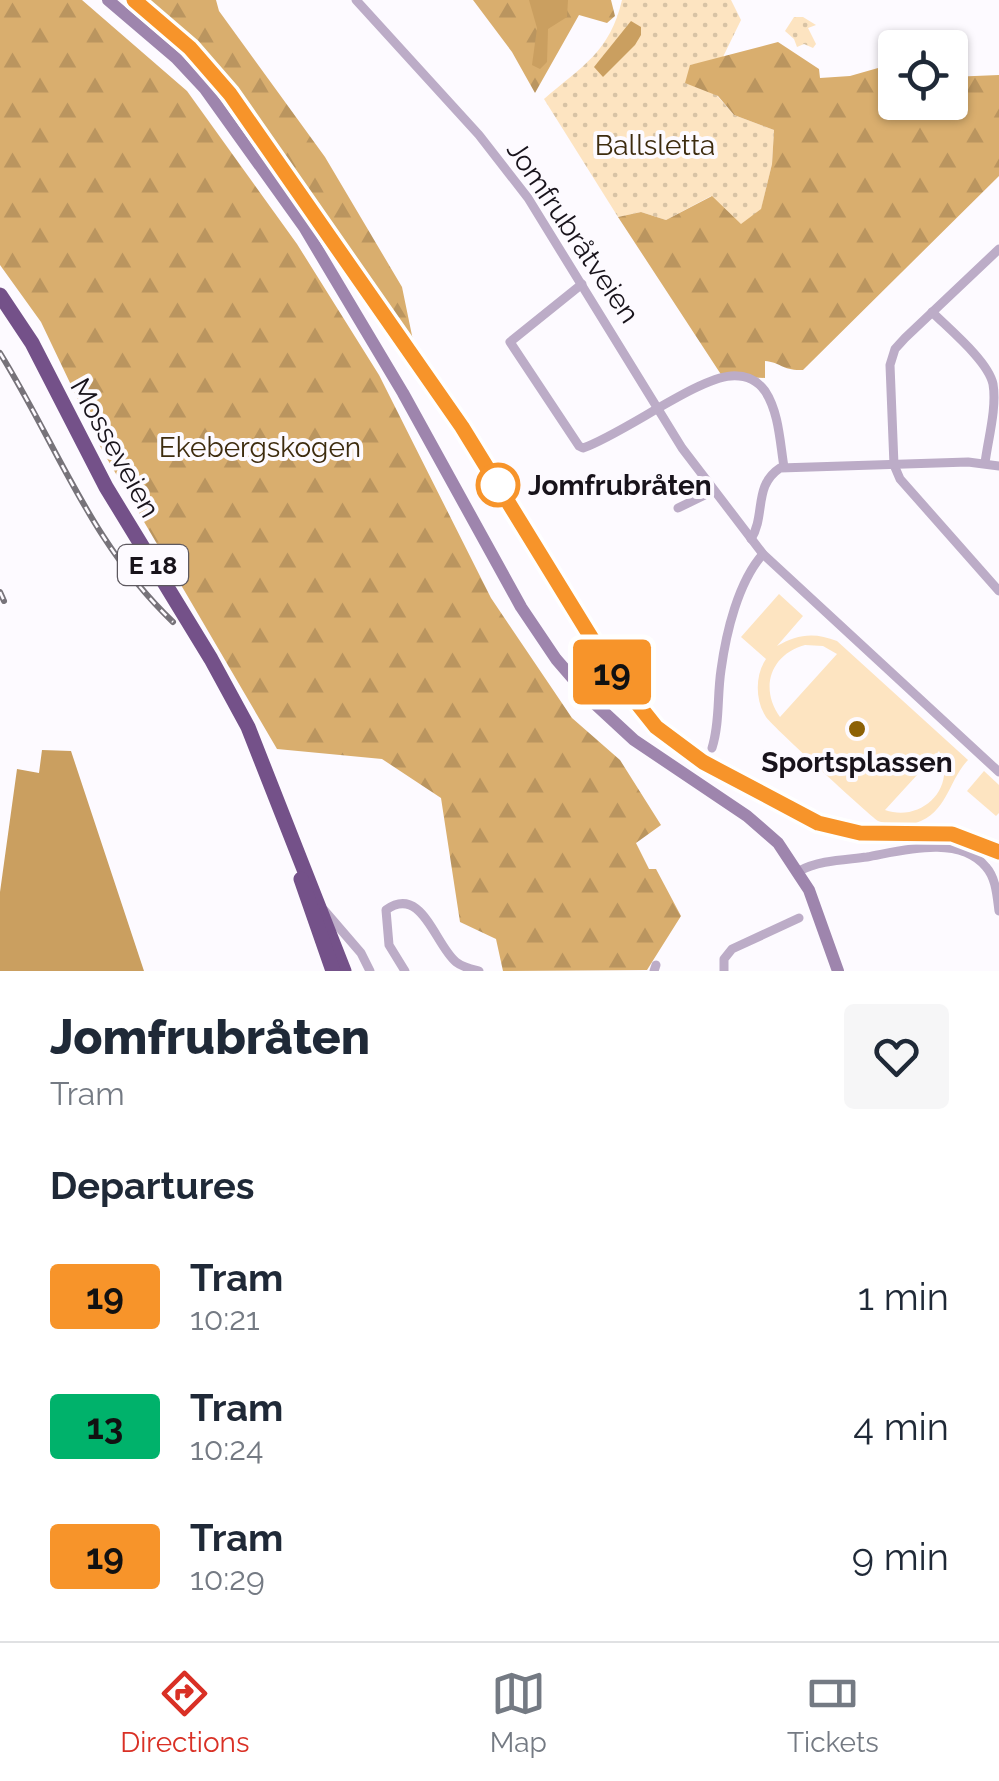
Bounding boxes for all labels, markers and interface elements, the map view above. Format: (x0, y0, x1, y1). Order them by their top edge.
map controls (878, 30, 968, 120)
button: locate (878, 30, 968, 120)
park label: Ballsletta (595, 129, 715, 162)
street label: Jomfrubråtveien (500, 135, 646, 329)
street label: Mosseveien (63, 373, 167, 523)
park label: Ekebergskogen (159, 431, 361, 464)
marker: Jomfrubråten (477, 464, 519, 506)
place label: Jomfrubråten (528, 469, 712, 502)
road number: E 18 (118, 545, 188, 585)
line badge: 19 (567, 640, 657, 704)
text: 19 (593, 652, 631, 693)
marker: Sportsplassen (846, 718, 868, 740)
place label: Sportsplassen (761, 746, 953, 779)
button: heart (844, 1004, 949, 1109)
text: Jomfrubråten (50, 1009, 370, 1065)
text: Tram (50, 1075, 125, 1112)
text: Departures (50, 1163, 255, 1208)
text: Tram (190, 1255, 283, 1300)
text: 1 min (858, 1274, 949, 1319)
text: 19 (86, 1276, 124, 1317)
text: 10:21 (190, 1300, 260, 1337)
text: Tram (190, 1385, 283, 1430)
text: 4 min (853, 1404, 949, 1449)
text: 13 (87, 1406, 123, 1447)
text: 10:24 (190, 1430, 263, 1467)
text: Tram (190, 1515, 283, 1560)
text: 9 min (852, 1534, 949, 1579)
text: 19 (86, 1536, 124, 1577)
text: 10:29 (190, 1560, 265, 1597)
tab: Directions (120, 1666, 249, 1759)
tab: Map (490, 1666, 547, 1759)
tab: Tickets (787, 1666, 879, 1759)

